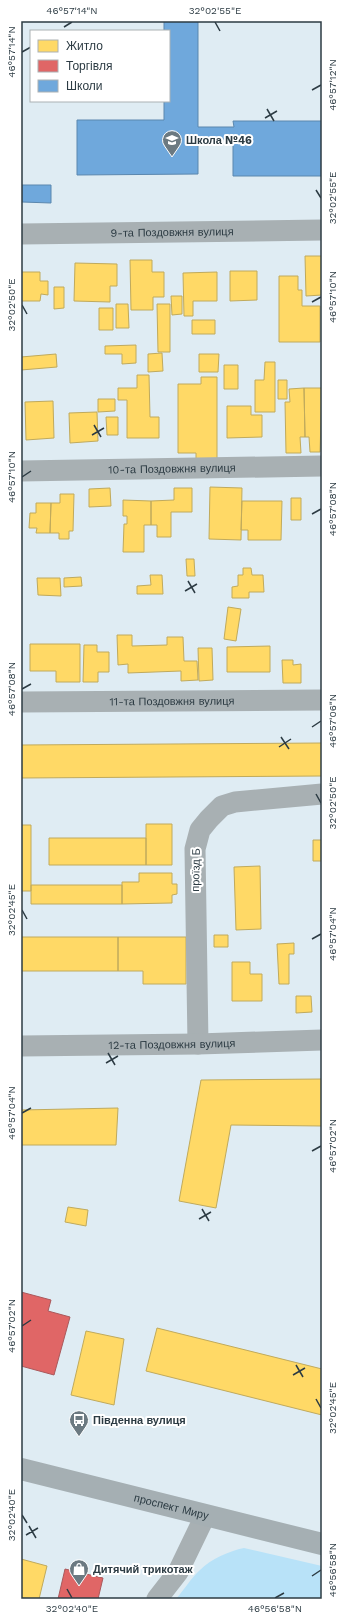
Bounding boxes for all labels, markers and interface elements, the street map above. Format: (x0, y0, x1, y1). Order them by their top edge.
text: 46°57'14"N (46, 5, 98, 16)
text: 32°02'55"E (189, 5, 241, 16)
text: 46°57'14"N (6, 26, 17, 78)
legend (30, 30, 170, 102)
text: Житло (66, 39, 103, 53)
text: Торгівля (66, 59, 112, 73)
text: 46°57'12"N (327, 59, 338, 111)
text: Школи (66, 79, 103, 93)
school or university icon: Школа №46 (161, 129, 183, 157)
place label: Школа №46 (186, 134, 252, 147)
text: 32°02'55"E (327, 172, 338, 224)
street label: 9-та Поздовжня вулиця (110, 225, 234, 239)
text: 46°57'10"N (327, 271, 338, 323)
text: 32°02'50"E (6, 278, 17, 332)
text: 46°57'10"N (6, 451, 17, 503)
street label: 10-та Поздовжня вулиця (108, 461, 236, 476)
text: 46°57'08"N (327, 482, 338, 536)
text: 46°57'08"N (6, 662, 17, 716)
street label: 11-та Поздовжня вулиця (109, 694, 235, 708)
text: 46°57'06"N (327, 694, 338, 748)
text: 32°02'50"E (327, 776, 338, 830)
street label: проїзд Б (189, 848, 203, 892)
text: 32°02'45"E (6, 884, 17, 936)
text: 46°57'04"N (327, 907, 338, 961)
street label: 12-та Поздовжня вулиця (108, 1036, 236, 1052)
text: 46°57'04"N (6, 1086, 17, 1140)
text: 46°57'02"N (327, 1119, 338, 1173)
text: 46°57'02"N (6, 1299, 17, 1353)
text: 32°02'45"E (327, 1382, 338, 1434)
bus stop icon: Південна вулиця (68, 1409, 90, 1437)
place label: Південна вулиця (93, 1414, 186, 1427)
text: 32°02'40"E (6, 1489, 17, 1541)
street label: проспект Миру (133, 1491, 211, 1522)
text: 46°56'58"N (327, 1543, 338, 1597)
shop icon: Дитячий трикотаж (68, 1558, 90, 1586)
place label: Дитячий трикотаж (93, 1563, 193, 1576)
text: 32°02'40"E (46, 1603, 98, 1614)
text: 46°56'58"N (248, 1603, 302, 1614)

